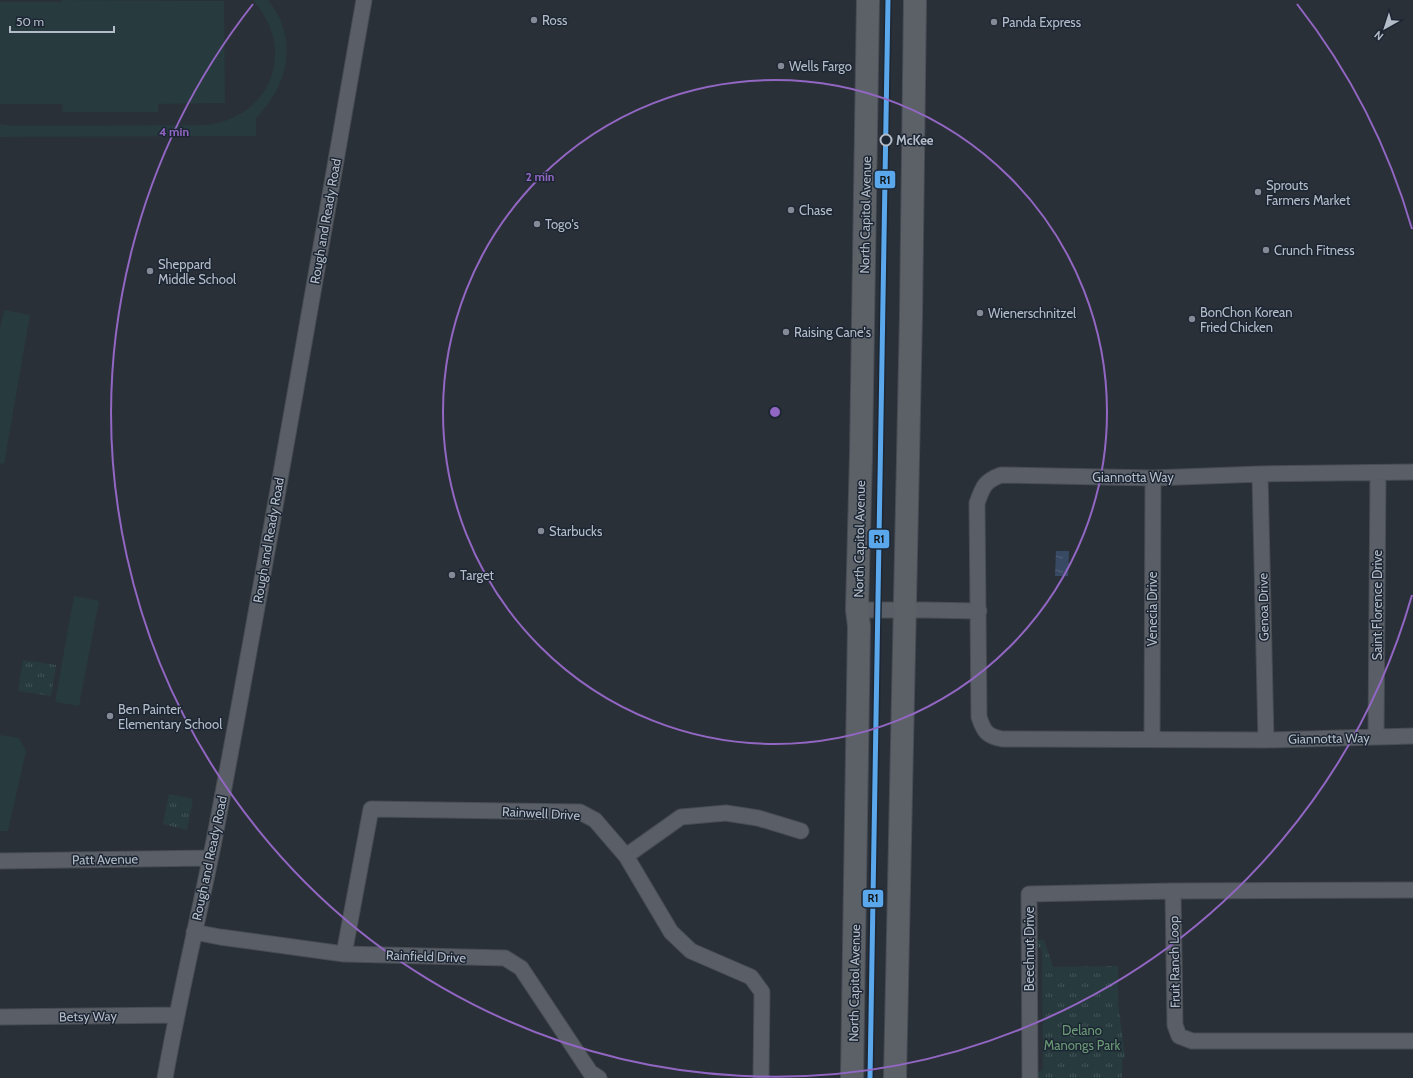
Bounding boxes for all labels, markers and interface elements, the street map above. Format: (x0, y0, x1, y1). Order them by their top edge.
scale bar (10, 8, 114, 34)
north arrow (1365, 8, 1405, 48)
place label: Ross (542, 12, 568, 28)
text: 50 m (16, 14, 44, 29)
place label: Panda Express (1002, 14, 1082, 30)
marker: Ross (529, 15, 539, 25)
marker: Panda Express (989, 17, 999, 27)
text: N (1371, 28, 1386, 44)
place label: Wells Fargo (789, 58, 852, 74)
marker: Wells Fargo (776, 61, 786, 71)
text: 4 min (159, 124, 189, 139)
place label: McKee (896, 132, 934, 148)
marker: McKee (879, 133, 893, 147)
street label: North Capitol Avenue (856, 156, 874, 274)
street label: Rough and Ready Road (306, 157, 344, 285)
text: 2 min (526, 169, 554, 184)
line badge: R1 (874, 170, 896, 189)
text: R1 (880, 173, 890, 187)
place label: Sprouts Farmers Market (1266, 177, 1351, 208)
marker: Sprouts Farmers Market (1253, 187, 1263, 197)
place label: Chase (799, 202, 833, 218)
marker: Chase (786, 205, 796, 215)
place label: Togo's (545, 216, 579, 232)
marker: Togo's (532, 219, 542, 229)
place label: Crunch Fitness (1274, 242, 1355, 258)
marker: Crunch Fitness (1261, 245, 1271, 255)
place label: Sheppard Middle School (158, 256, 236, 287)
marker: Sheppard Middle School (145, 266, 155, 276)
place label: BonChon Korean Fried Chicken (1200, 304, 1293, 335)
place label: Wienerschnitzel (988, 305, 1076, 321)
marker: Wienerschnitzel (975, 308, 985, 318)
marker: BonChon Korean Fried Chicken (1187, 314, 1197, 324)
place label: Raising Cane's (794, 324, 872, 340)
marker: Raising Cane's (781, 327, 791, 337)
centre of rings (768, 405, 782, 419)
street label: Giannotta Way (1092, 469, 1174, 485)
street label: Rough and Ready Road (249, 476, 287, 604)
street label: North Capitol Avenue (850, 480, 868, 598)
place label: Starbucks (549, 523, 603, 539)
marker: Starbucks (536, 526, 546, 536)
line badge: R1 (868, 529, 890, 549)
text: R1 (874, 532, 884, 546)
street label: Saint Florence Drive (1369, 549, 1385, 660)
place label: Target (460, 567, 495, 583)
marker: Target (447, 570, 457, 580)
street label: Venecia Drive (1144, 571, 1160, 646)
street label: Genoa Drive (1254, 572, 1272, 641)
place label: Ben Painter Elementary School (118, 701, 222, 732)
marker: Ben Painter Elementary School (105, 711, 115, 721)
street label: Giannotta Way (1288, 729, 1370, 747)
street label: Rough and Ready Road (188, 794, 230, 922)
street label: Rainwell Drive (502, 803, 581, 823)
street label: Patt Avenue (72, 850, 139, 868)
line badge: R1 (862, 889, 884, 908)
text: R1 (868, 891, 878, 905)
street label: Beechnut Drive (1021, 906, 1037, 991)
street label: Fruit Ranch Loop (1165, 916, 1183, 1008)
street label: North Capitol Avenue (845, 924, 863, 1042)
street label: Rainfield Drive (386, 947, 467, 965)
street label: Betsy Way (59, 1007, 118, 1025)
park label: Delano Manongs Park (1044, 1022, 1120, 1053)

